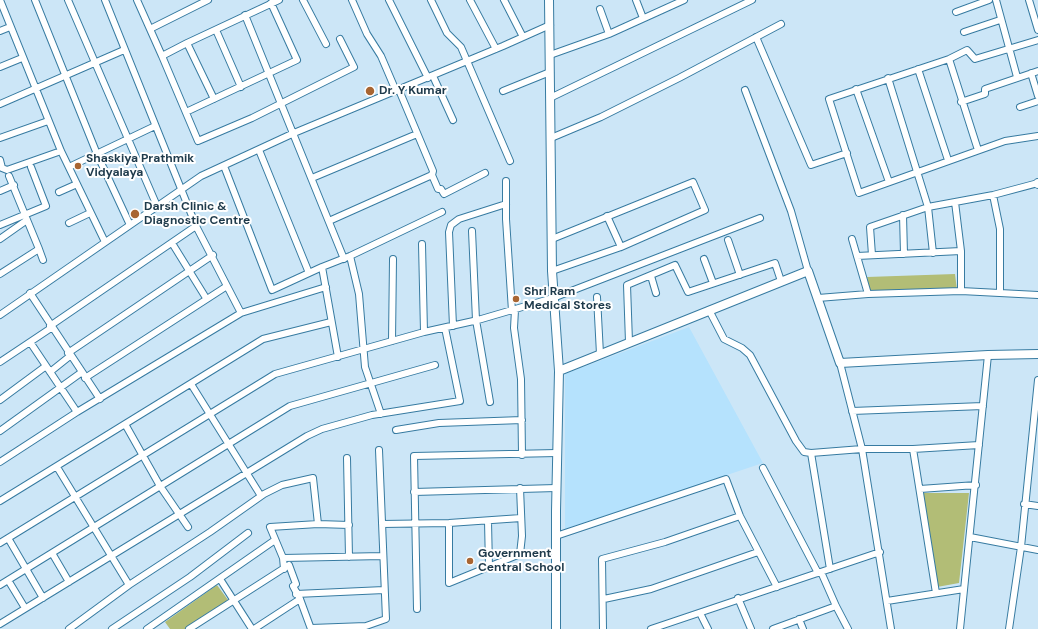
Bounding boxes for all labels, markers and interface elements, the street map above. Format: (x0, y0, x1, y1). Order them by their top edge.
place label: Dr. Y Kumar (379, 84, 447, 98)
marker: Dr. Y Kumar (364, 85, 376, 97)
place label: Shaskiya Prathmik Vidyalaya (86, 152, 194, 180)
marker: Shaskiya Prathmik Vidyalaya (73, 161, 83, 171)
place label: Darsh Clinic & Diagnostic Centre (144, 200, 250, 228)
marker: Darsh Clinic & Diagnostic Centre (129, 208, 141, 220)
place label: Shri Ram Medical Stores (524, 285, 611, 313)
marker: Shri Ram Medical Stores (511, 294, 521, 304)
place label: Government Central School (478, 547, 564, 575)
marker: Government Central School (465, 556, 475, 566)

